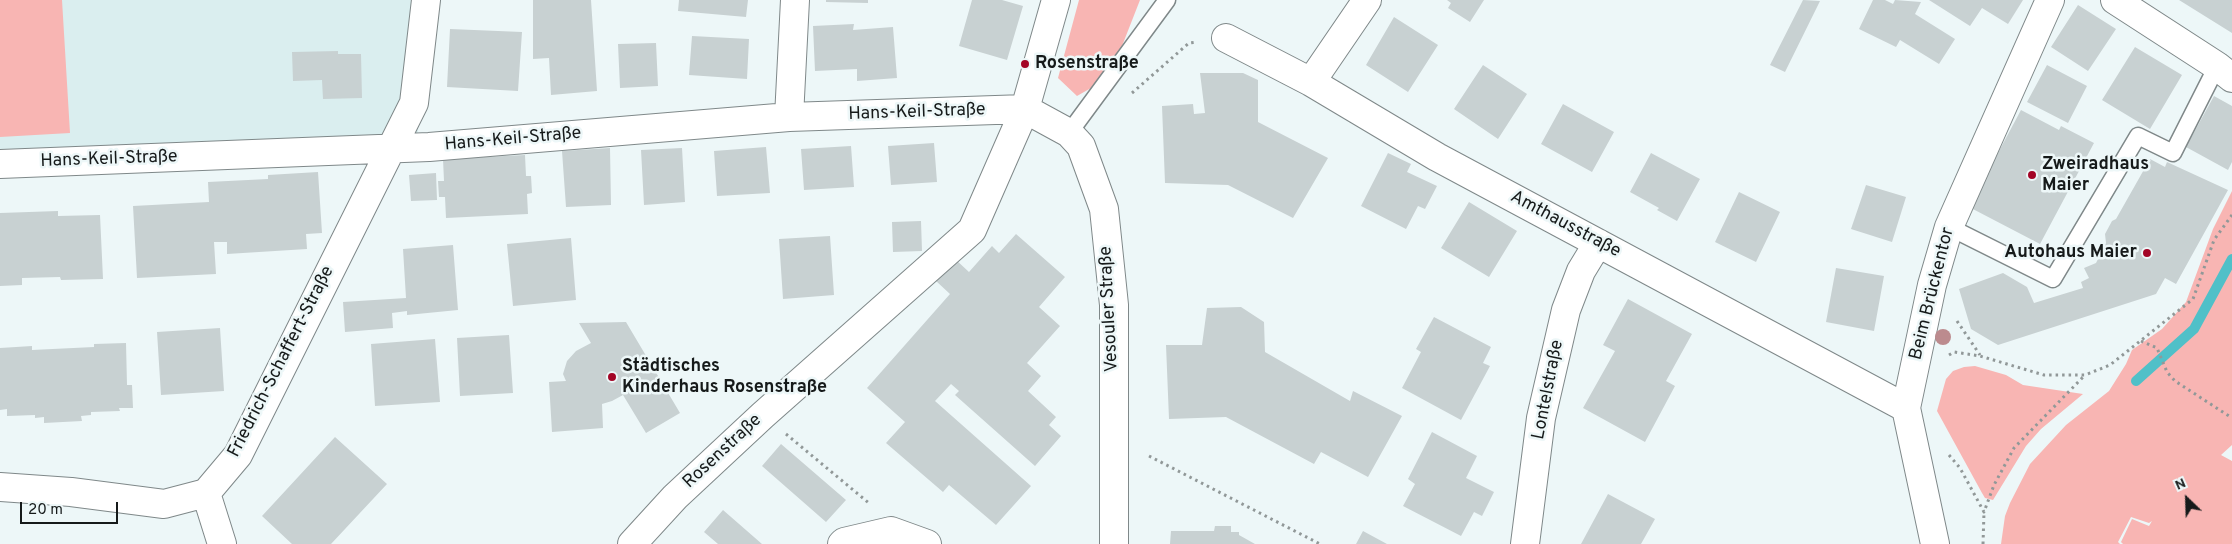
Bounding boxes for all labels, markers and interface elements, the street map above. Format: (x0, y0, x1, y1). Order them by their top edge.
place label: Rosenstraße (1035, 53, 1139, 75)
marker: Rosenstraße (1019, 58, 1031, 70)
street label: Hans-Keil-Straße (848, 100, 986, 126)
street label: Hans-Keil-Straße (444, 123, 582, 157)
street label: Hans-Keil-Straße (40, 147, 178, 173)
place label: Zweiradhaus Maier (2042, 154, 2149, 196)
marker: Zweiradhaus Maier (2026, 169, 2038, 181)
street label: Amthausstraße (1506, 187, 1624, 263)
street label: Beim Brückentor (1906, 225, 1960, 363)
place label: Autohaus Maier (2004, 242, 2137, 264)
street label: Vesouler Straße (1096, 245, 1124, 373)
marker: Autohaus Maier (2141, 247, 2153, 259)
street label: Friedrich-Schaffert-Straße (224, 263, 340, 461)
street label: Lontelstraße (1529, 338, 1569, 442)
place label: Städtisches Kinderhaus Rosenstraße (622, 356, 827, 398)
marker: Städtisches Kinderhaus Rosenstraße (606, 371, 618, 383)
street label: Rosenstraße (679, 410, 767, 494)
north arrow (2162, 474, 2212, 524)
text: N (2173, 475, 2189, 495)
scale bar (22, 492, 120, 524)
text: 20 m (28, 501, 63, 520)

